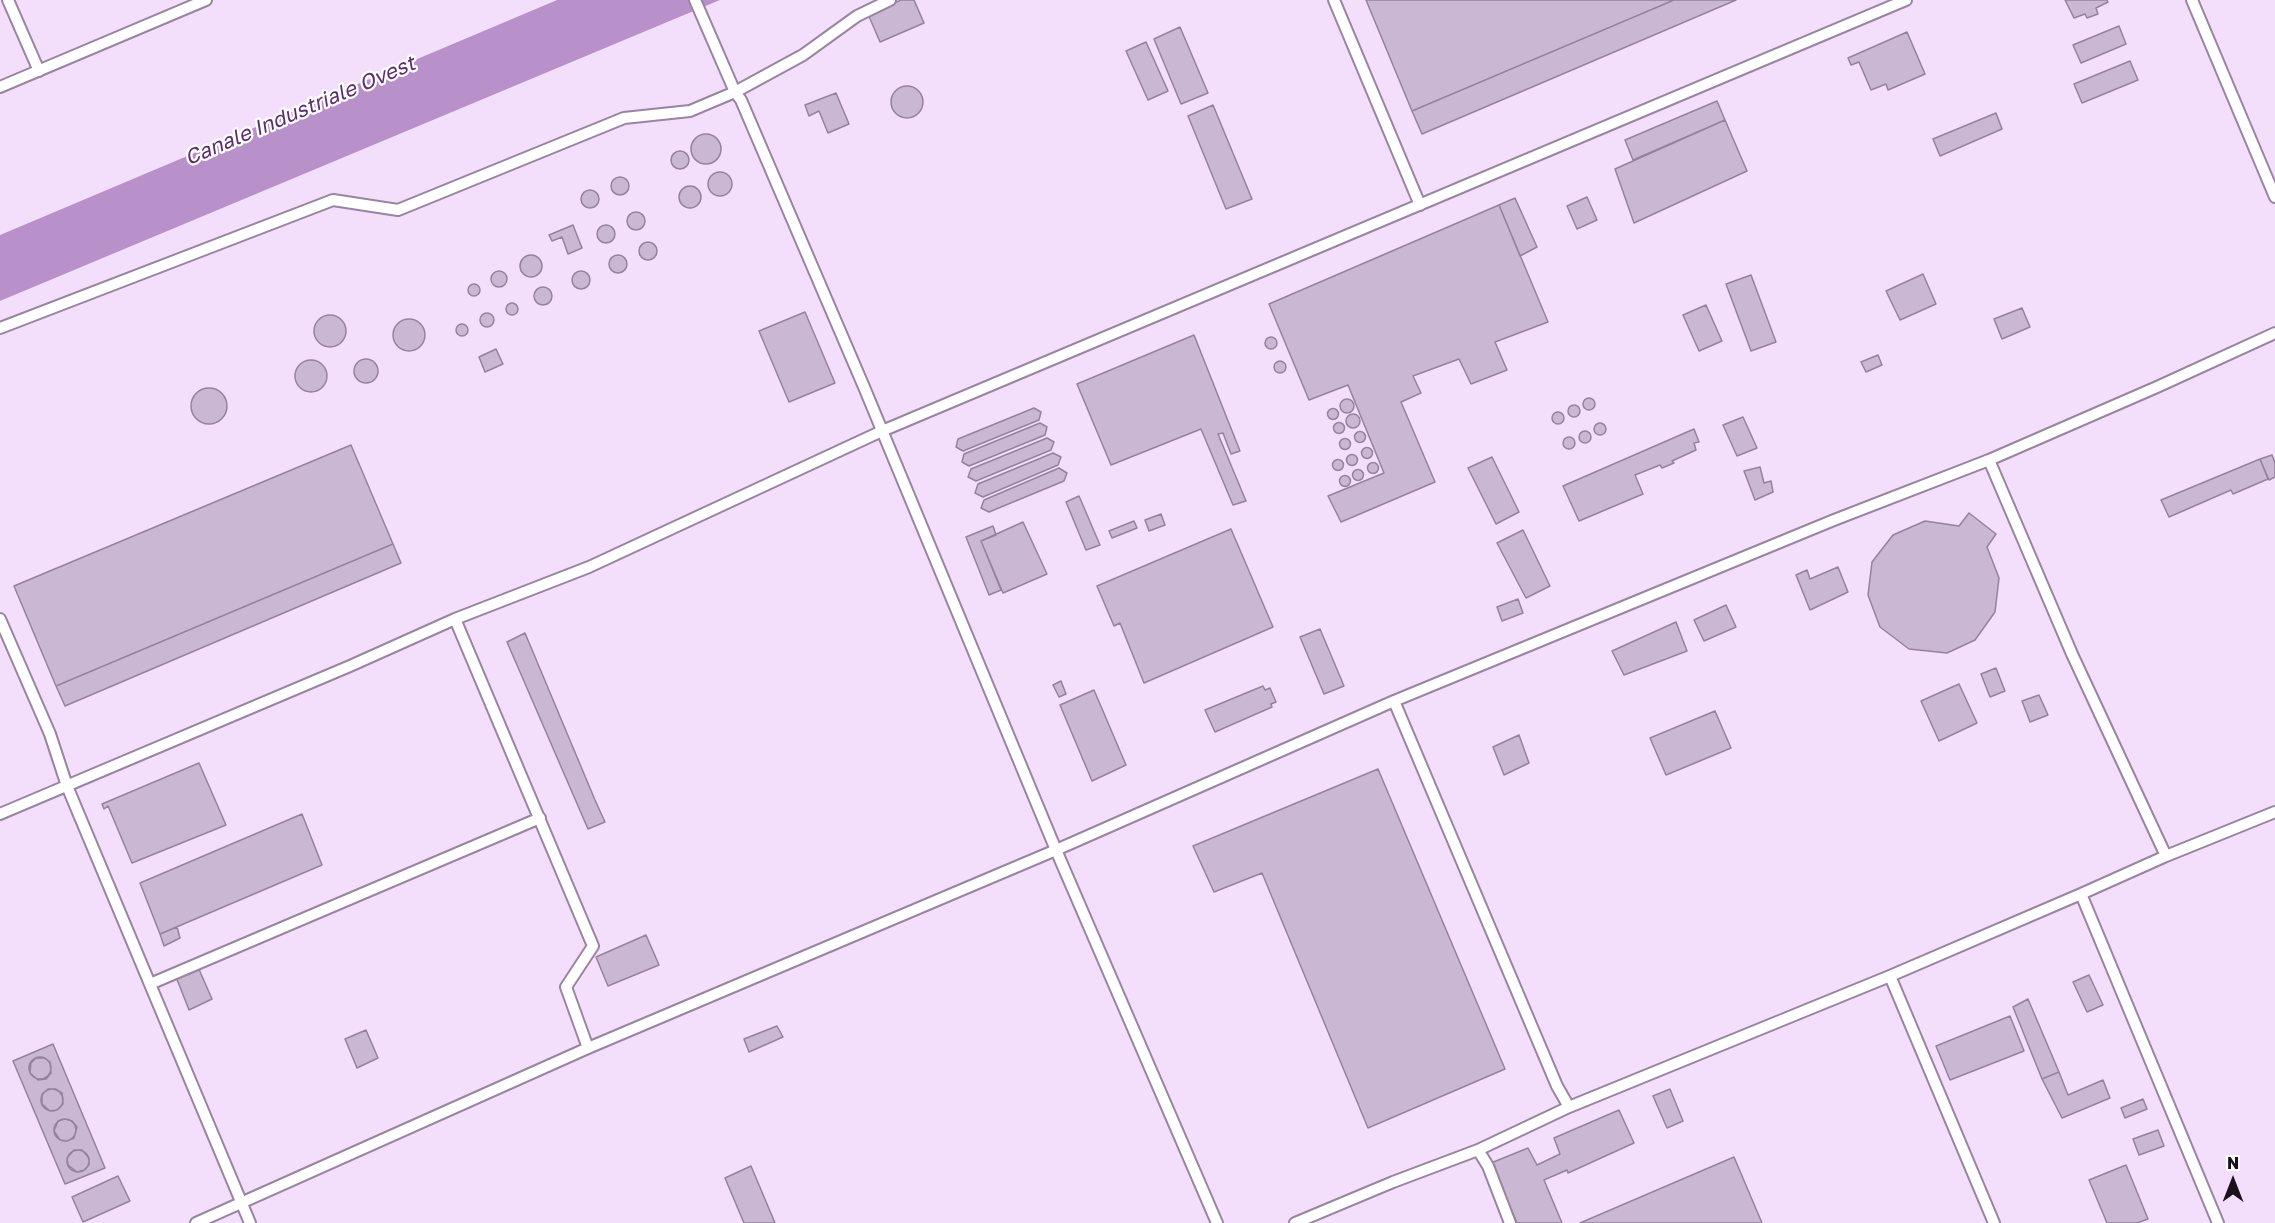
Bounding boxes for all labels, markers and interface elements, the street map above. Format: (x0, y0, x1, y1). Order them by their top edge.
water label: Canale Industriale Ovest (181, 51, 419, 171)
north arrow (2203, 1151, 2263, 1211)
text: N (2227, 1153, 2239, 1173)

